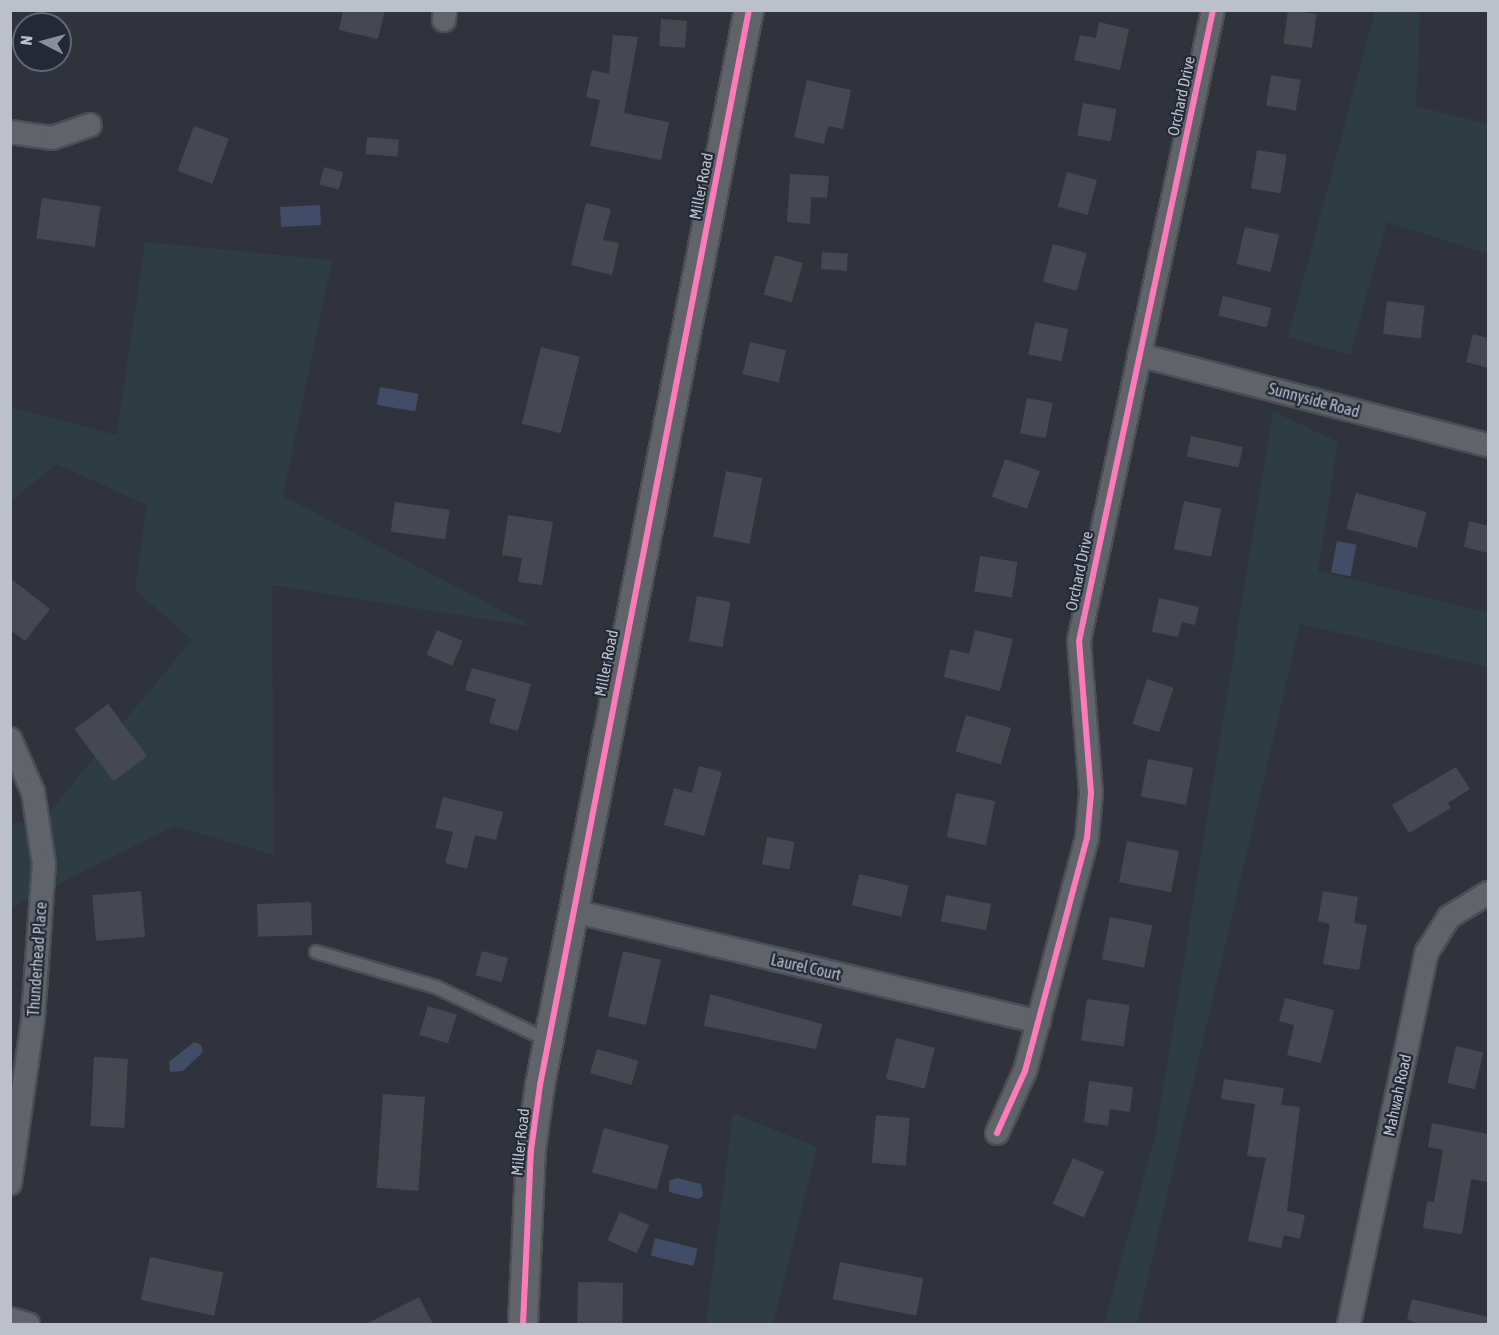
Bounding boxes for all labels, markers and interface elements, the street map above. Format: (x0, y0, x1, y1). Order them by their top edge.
north arrow (12, 12, 72, 72)
text: N (17, 35, 36, 46)
street label: Orchard Drive (1163, 55, 1199, 137)
street label: Miller Road (685, 151, 717, 221)
street label: Sunnyside Road (1266, 379, 1362, 421)
street label: Orchard Drive (1061, 530, 1097, 612)
street label: Miller Road (590, 628, 622, 698)
street label: Thunderhead Place (23, 901, 51, 1017)
street label: Laurel Court (769, 950, 843, 984)
street label: Mahwah Road (1379, 1052, 1415, 1138)
street label: Miller Road (507, 1107, 533, 1177)

